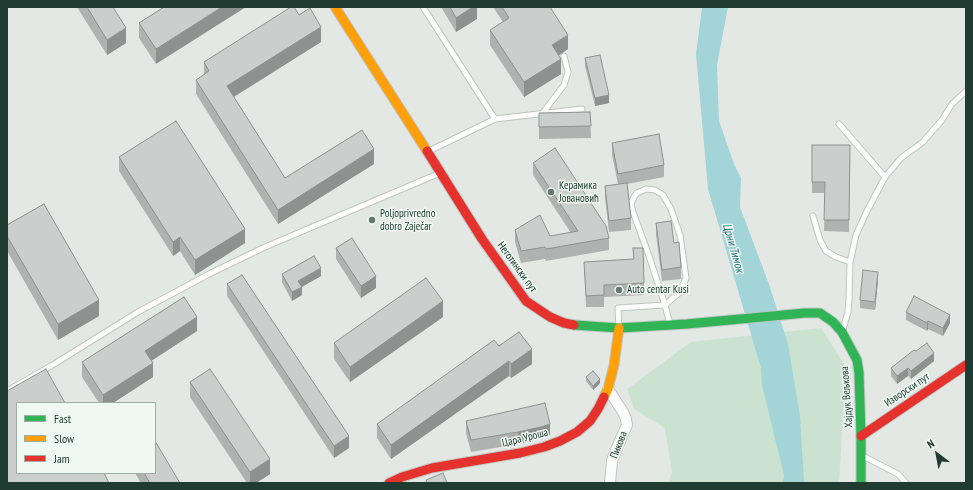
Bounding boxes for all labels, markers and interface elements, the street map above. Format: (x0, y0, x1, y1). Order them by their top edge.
place label: Керамика Јовановић (559, 179, 599, 205)
marker: Керамика Јовановић (546, 187, 556, 197)
place label: Poljoprivredno dobro Zaječar (380, 207, 435, 233)
marker: Poljoprivredno dobro Zaječar (367, 215, 377, 225)
water label: Црни Тимок (719, 222, 747, 274)
street label: Неготински пут (494, 239, 540, 295)
place label: Auto centar Kusi (627, 283, 689, 297)
marker: Auto centar Kusi (614, 285, 624, 295)
street label: Хајдук Вељкова (838, 366, 856, 428)
street label: Изворски пут (882, 370, 932, 410)
legend (16, 402, 156, 474)
text: Fast (54, 411, 71, 426)
street label: Цара Уроша (501, 426, 549, 450)
street label: Пикова (608, 429, 630, 461)
text: Slow (54, 431, 74, 446)
north arrow (917, 434, 957, 474)
text: N (924, 436, 937, 451)
text: Jam (54, 451, 70, 466)

